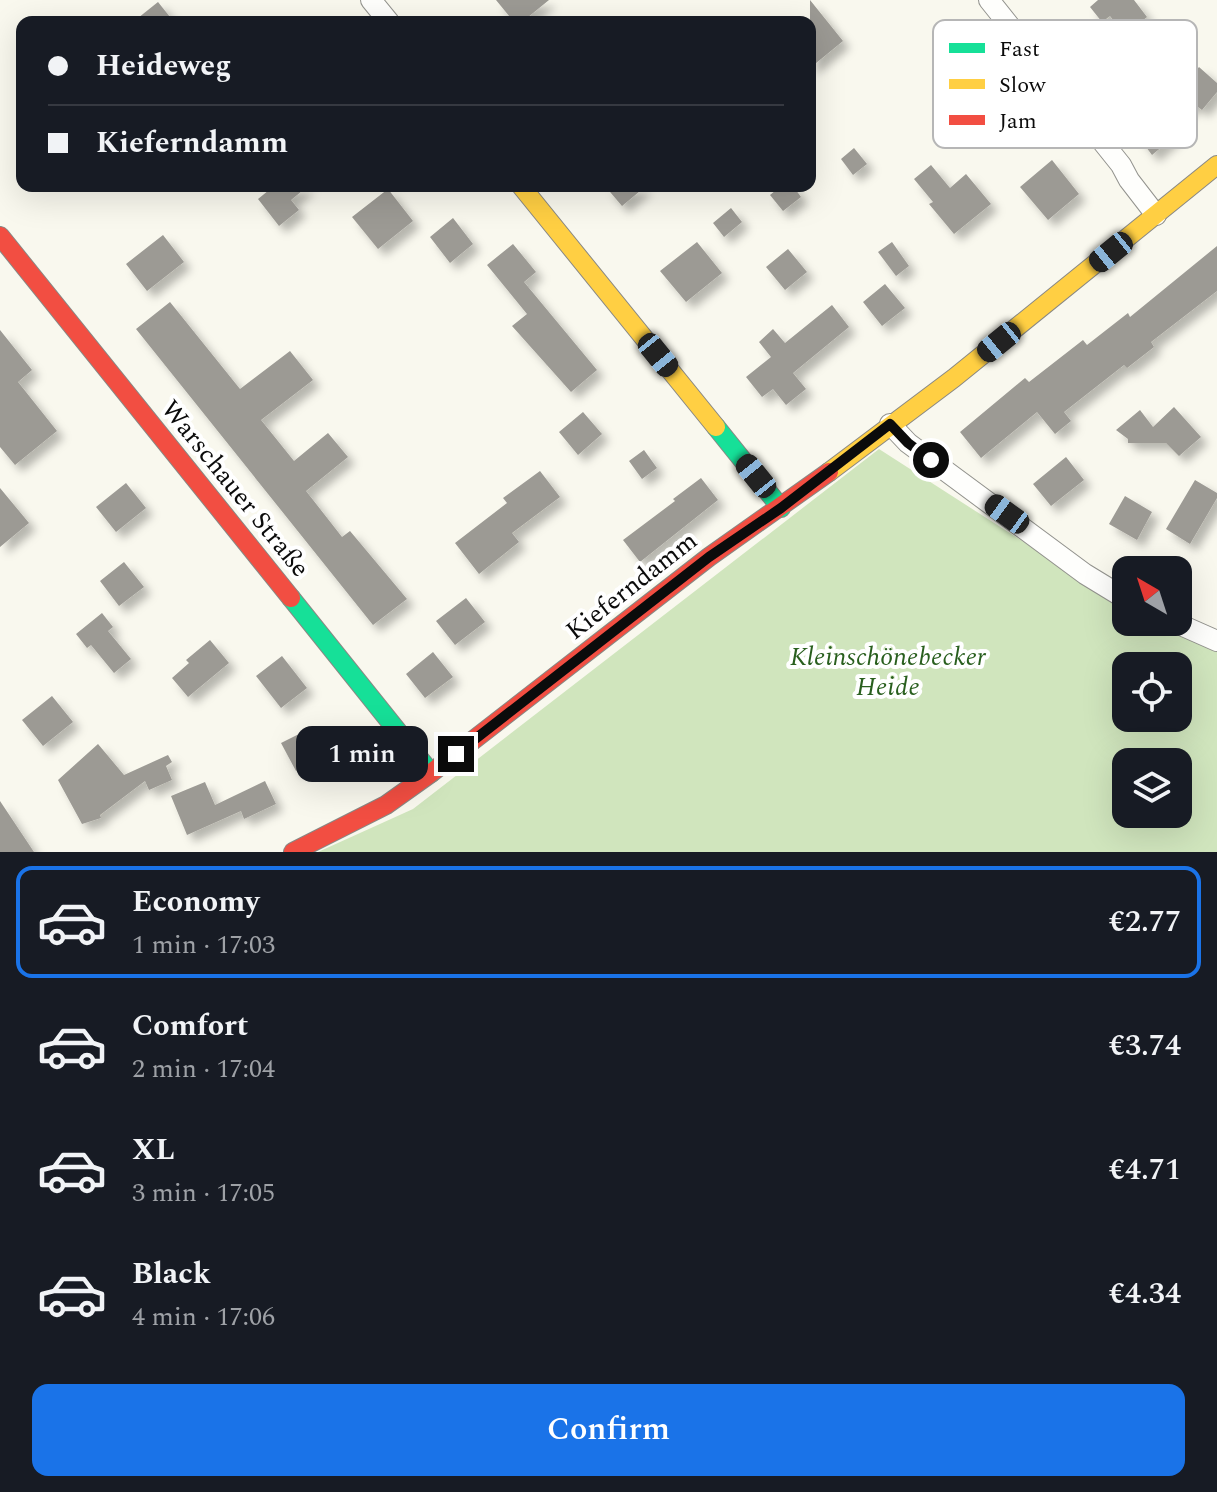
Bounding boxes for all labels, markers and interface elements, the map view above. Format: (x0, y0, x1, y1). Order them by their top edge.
legend (933, 20, 1197, 148)
text: Fast (999, 33, 1040, 66)
text: Heideweg (96, 43, 231, 89)
text: Slow (999, 69, 1047, 102)
text: Jam (999, 105, 1037, 138)
text: Kieferndamm (96, 120, 288, 166)
car (1085, 228, 1137, 276)
car (973, 318, 1025, 366)
car (634, 329, 682, 381)
street label: Warschauer Straße (151, 391, 320, 586)
route start (913, 442, 949, 478)
car (732, 450, 780, 502)
car (981, 490, 1033, 538)
street label: Kieferndamm (557, 521, 706, 650)
north arrow (1112, 556, 1192, 636)
map controls (1112, 556, 1192, 828)
park label: Kleinschönebecker Heide (790, 637, 987, 707)
button: locate (1112, 652, 1192, 732)
callout: 1 min (296, 726, 428, 782)
text: 1 min (328, 734, 396, 774)
route end (438, 736, 474, 772)
button: layers (1112, 748, 1192, 828)
text: Economy (132, 879, 259, 925)
icon: car (36, 886, 108, 958)
text: €2.77 (1109, 899, 1181, 945)
text: 1 min · 17:03 (132, 925, 275, 965)
text: Comfort (132, 1003, 248, 1049)
icon: car (36, 1010, 108, 1082)
text: €3.74 (1109, 1023, 1181, 1069)
text: 2 min · 17:04 (132, 1049, 275, 1089)
text: XL (132, 1127, 175, 1173)
icon: car (36, 1134, 108, 1206)
text: €4.71 (1109, 1147, 1181, 1193)
text: 3 min · 17:05 (132, 1173, 275, 1213)
text: Black (132, 1251, 211, 1297)
icon: car (36, 1258, 108, 1330)
text: €4.34 (1109, 1271, 1181, 1317)
text: 4 min · 17:06 (132, 1297, 275, 1337)
button: Confirm (32, 1384, 1185, 1476)

